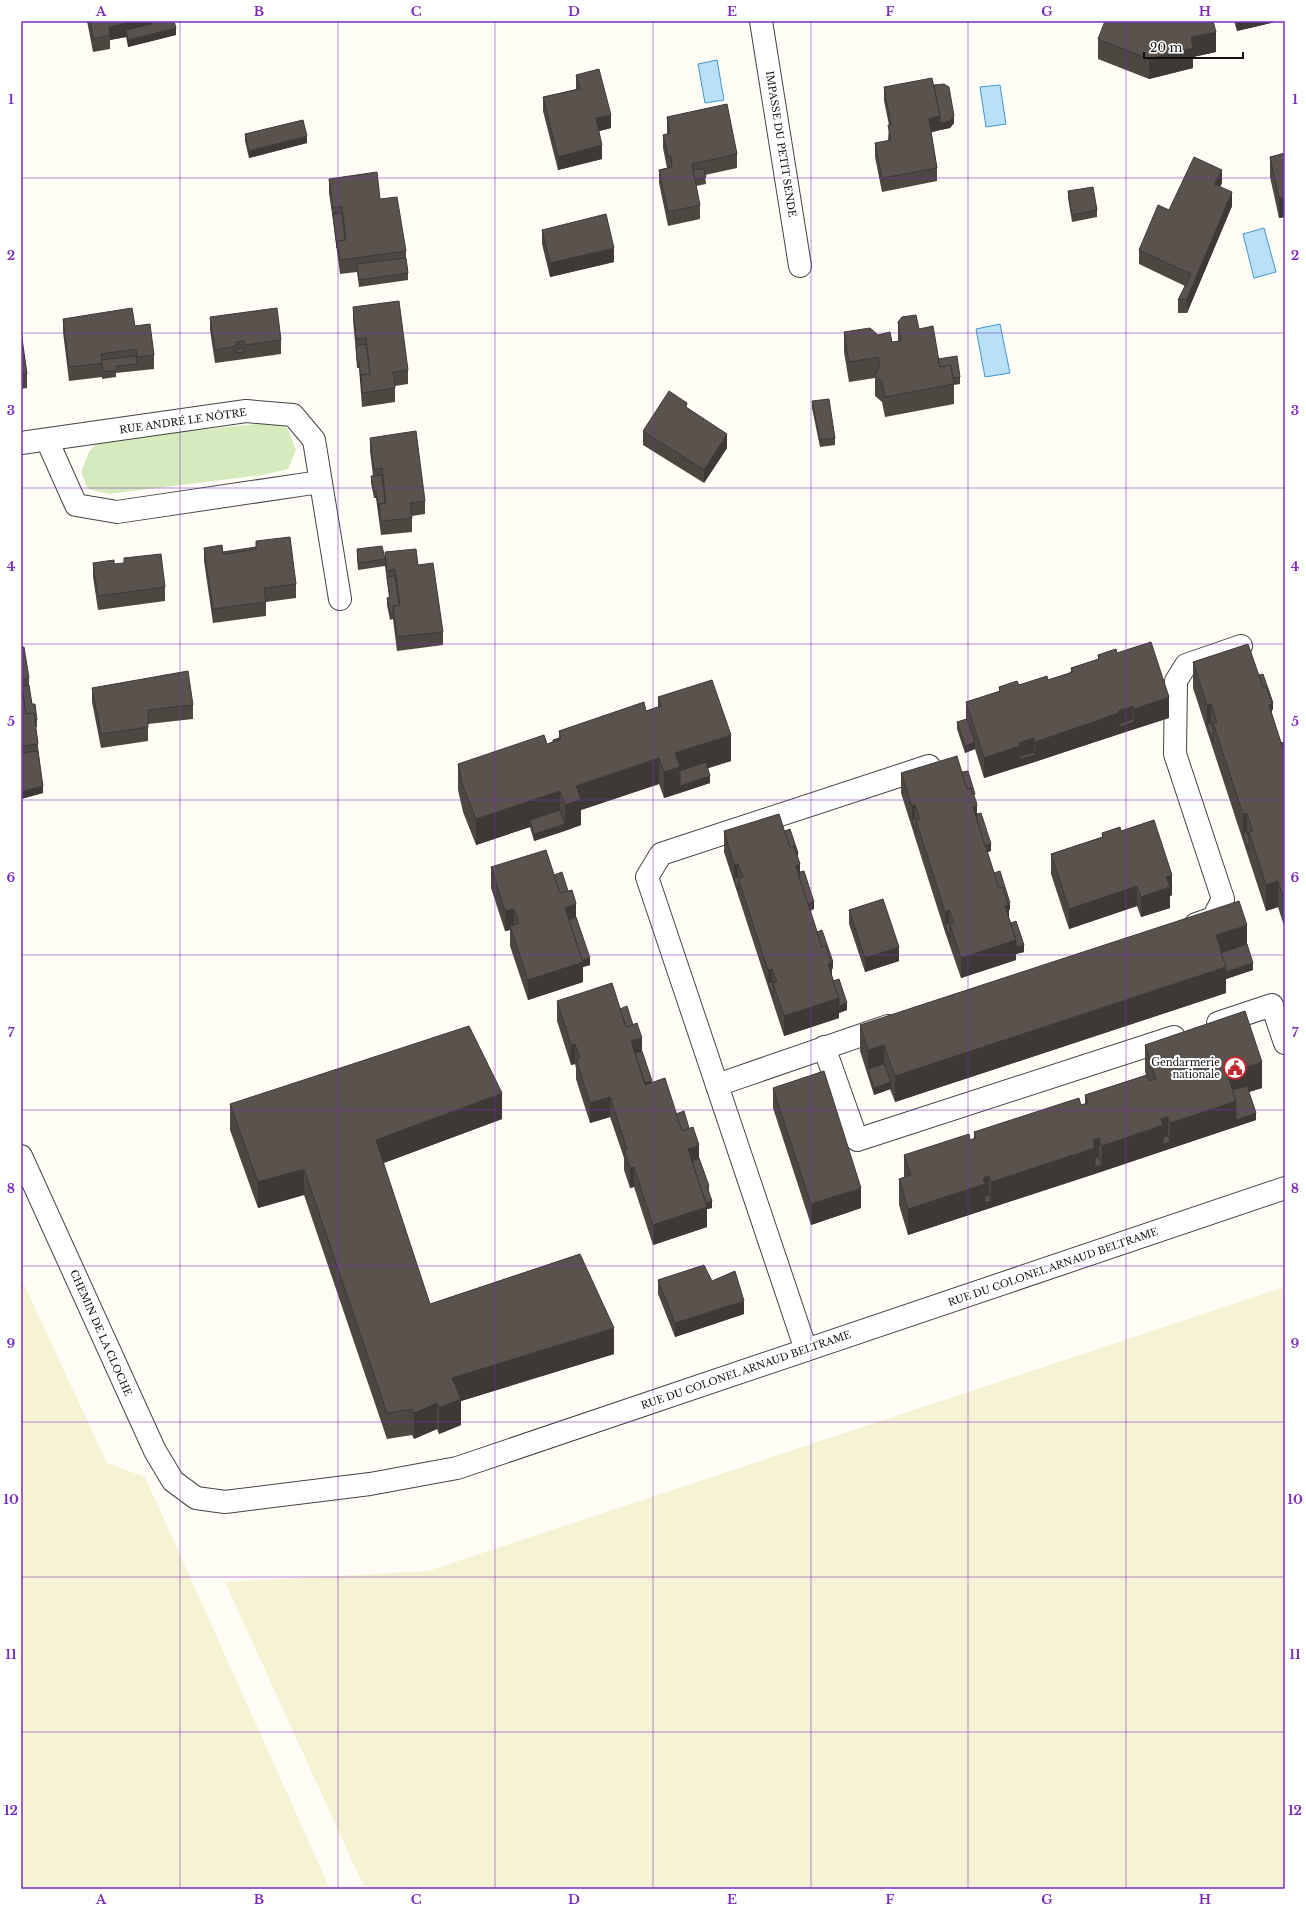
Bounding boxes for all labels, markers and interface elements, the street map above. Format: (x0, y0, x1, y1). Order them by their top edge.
text: A (95, 3, 107, 20)
text: B (254, 3, 264, 20)
text: C (411, 3, 422, 20)
text: D (568, 3, 580, 20)
text: E (727, 3, 737, 20)
text: F (886, 3, 895, 20)
text: G (1041, 3, 1053, 20)
text: H (1199, 3, 1211, 20)
scale bar (1144, 34, 1243, 60)
text: 20 m (1150, 40, 1182, 55)
street label: IMPASSE DU PETIT SENDE (763, 70, 799, 218)
text: 1 (8, 91, 14, 108)
text: 1 (1292, 91, 1298, 108)
text: 2 (7, 247, 15, 264)
text: 2 (1291, 247, 1299, 264)
text: 3 (7, 402, 15, 419)
text: 3 (1291, 402, 1299, 419)
street label: RUE ANDRÉ LE NÔTRE (118, 405, 247, 436)
text: 4 (7, 558, 16, 575)
text: 4 (1291, 558, 1300, 575)
text: 5 (7, 713, 15, 730)
text: 5 (1291, 713, 1299, 730)
text: 6 (7, 869, 16, 886)
text: 6 (1291, 869, 1300, 886)
text: 7 (8, 1024, 15, 1041)
text: 7 (1292, 1024, 1299, 1041)
public building icon: Gendarmerie nationale (1222, 1055, 1248, 1081)
place label: Gendarmerie nationale (1151, 1056, 1220, 1081)
text: 8 (7, 1180, 15, 1197)
text: 8 (1291, 1180, 1299, 1197)
street label: RUE DU COLONEL ARNAUD BELTRAME (946, 1225, 1160, 1309)
street label: CHEMIN DE LA CLOCHE (67, 1268, 135, 1398)
street label: RUE DU COLONEL ARNAUD BELTRAME (639, 1328, 853, 1412)
text: 9 (7, 1335, 16, 1352)
text: 9 (1291, 1335, 1300, 1352)
text: 10 (3, 1491, 19, 1508)
text: 10 (1287, 1491, 1303, 1508)
text: 11 (5, 1646, 17, 1663)
text: 11 (1289, 1646, 1301, 1663)
text: 12 (4, 1802, 18, 1819)
text: 12 (1288, 1802, 1302, 1819)
text: A (95, 1891, 107, 1908)
text: B (254, 1891, 264, 1908)
text: C (411, 1891, 422, 1908)
text: D (568, 1891, 580, 1908)
text: E (727, 1891, 737, 1908)
text: F (886, 1891, 895, 1908)
text: G (1041, 1891, 1053, 1908)
text: H (1199, 1891, 1211, 1908)

